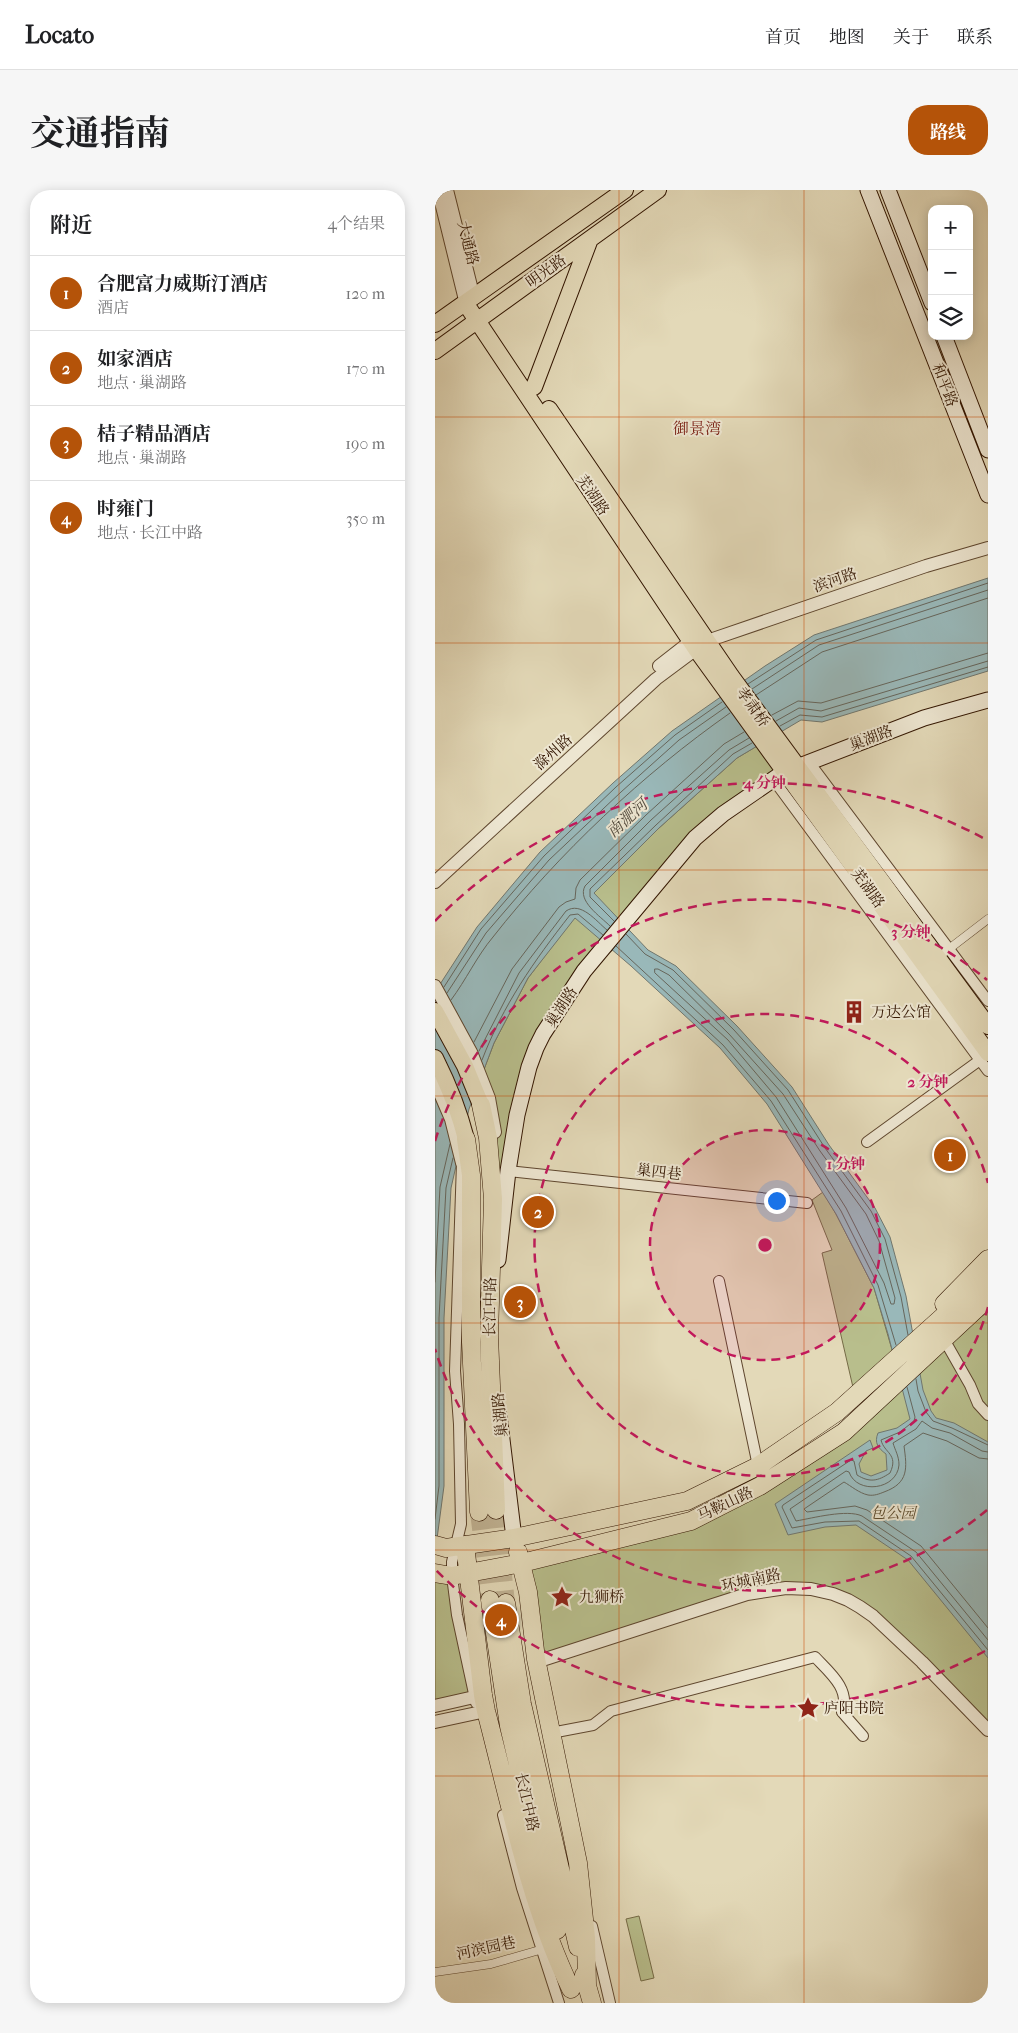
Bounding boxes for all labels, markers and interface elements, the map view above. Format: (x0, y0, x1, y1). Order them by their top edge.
text: Locato (25, 21, 94, 49)
text: 首页 (765, 27, 801, 48)
text: 地图 (829, 27, 865, 48)
text: 关于 (893, 27, 929, 48)
text: 联系 (957, 27, 993, 48)
button: 路线 (908, 105, 988, 155)
text: 交通指南 (30, 113, 170, 154)
map controls (928, 205, 973, 340)
button: + (928, 205, 973, 250)
text: 附近 (50, 213, 92, 237)
text: 4个结果 (328, 214, 385, 233)
street label: 大通路 (454, 219, 482, 267)
street label: 明光路 (523, 250, 569, 292)
button: − (928, 250, 973, 295)
text: 合肥富力威斯汀酒店 (97, 273, 268, 295)
text: 1 (63, 284, 69, 303)
text: 120 m (346, 284, 385, 303)
button: layers (928, 295, 973, 340)
text: 酒店 (97, 298, 129, 317)
text: 如家酒店 (97, 348, 173, 370)
text: 2 (62, 359, 70, 378)
text: 170 m (346, 359, 385, 378)
street label: 和平路 (929, 361, 961, 409)
text: 地点 · 巢湖路 (97, 373, 187, 392)
district label: 御景湾 (673, 419, 721, 438)
text: 桔子精品酒店 (97, 423, 211, 445)
text: 3 (63, 434, 69, 453)
text: 190 m (345, 434, 385, 453)
text: 地点 · 巢湖路 (97, 448, 187, 467)
street label: 芜湖路 (573, 471, 613, 519)
text: 时雍门 (97, 498, 154, 520)
text: 4 (61, 509, 71, 528)
text: 350 m (346, 509, 385, 528)
text: 地点 · 长江中路 (97, 523, 203, 542)
street label: 滨河路 (811, 564, 859, 596)
street label: 孝肃桥 (732, 684, 774, 730)
street label: 巢湖路 (847, 722, 895, 754)
street label: 滁州路 (530, 730, 576, 774)
text: 4 分钟 (743, 774, 786, 792)
water label: 南淝河 (603, 793, 653, 841)
street label: 芜湖路 (847, 865, 889, 911)
text: 3 分钟 (891, 923, 931, 941)
street label: 巢湖路 (541, 983, 581, 1031)
building icon: 万达公馆 (841, 999, 867, 1025)
place label: 万达公馆 (871, 1003, 931, 1021)
text: 2 分钟 (908, 1073, 948, 1091)
pin: 1 (934, 1136, 966, 1174)
text: 1 分钟 (827, 1155, 865, 1173)
street label: 巢四巷 (636, 1161, 682, 1183)
your location (764, 1188, 790, 1214)
pin: 2 (522, 1193, 554, 1231)
centre of rings (756, 1236, 774, 1254)
street label: 长江中路 (480, 1277, 500, 1337)
pin: 3 (504, 1283, 536, 1321)
street label: 巢湖路 (489, 1392, 511, 1438)
street label: 马鞍山路 (694, 1483, 756, 1525)
park label: 包公园 (870, 1504, 917, 1522)
street label: 环城南路 (720, 1565, 782, 1595)
place icon: 九狮桥 (549, 1584, 575, 1610)
place label: 九狮桥 (579, 1588, 624, 1606)
pin: 4 (485, 1601, 517, 1639)
place icon: 庐阳书院 (795, 1695, 821, 1721)
place label: 庐阳书院 (824, 1699, 884, 1717)
street label: 长江中路 (511, 1771, 543, 1833)
street label: 河滨园巷 (455, 1933, 517, 1963)

